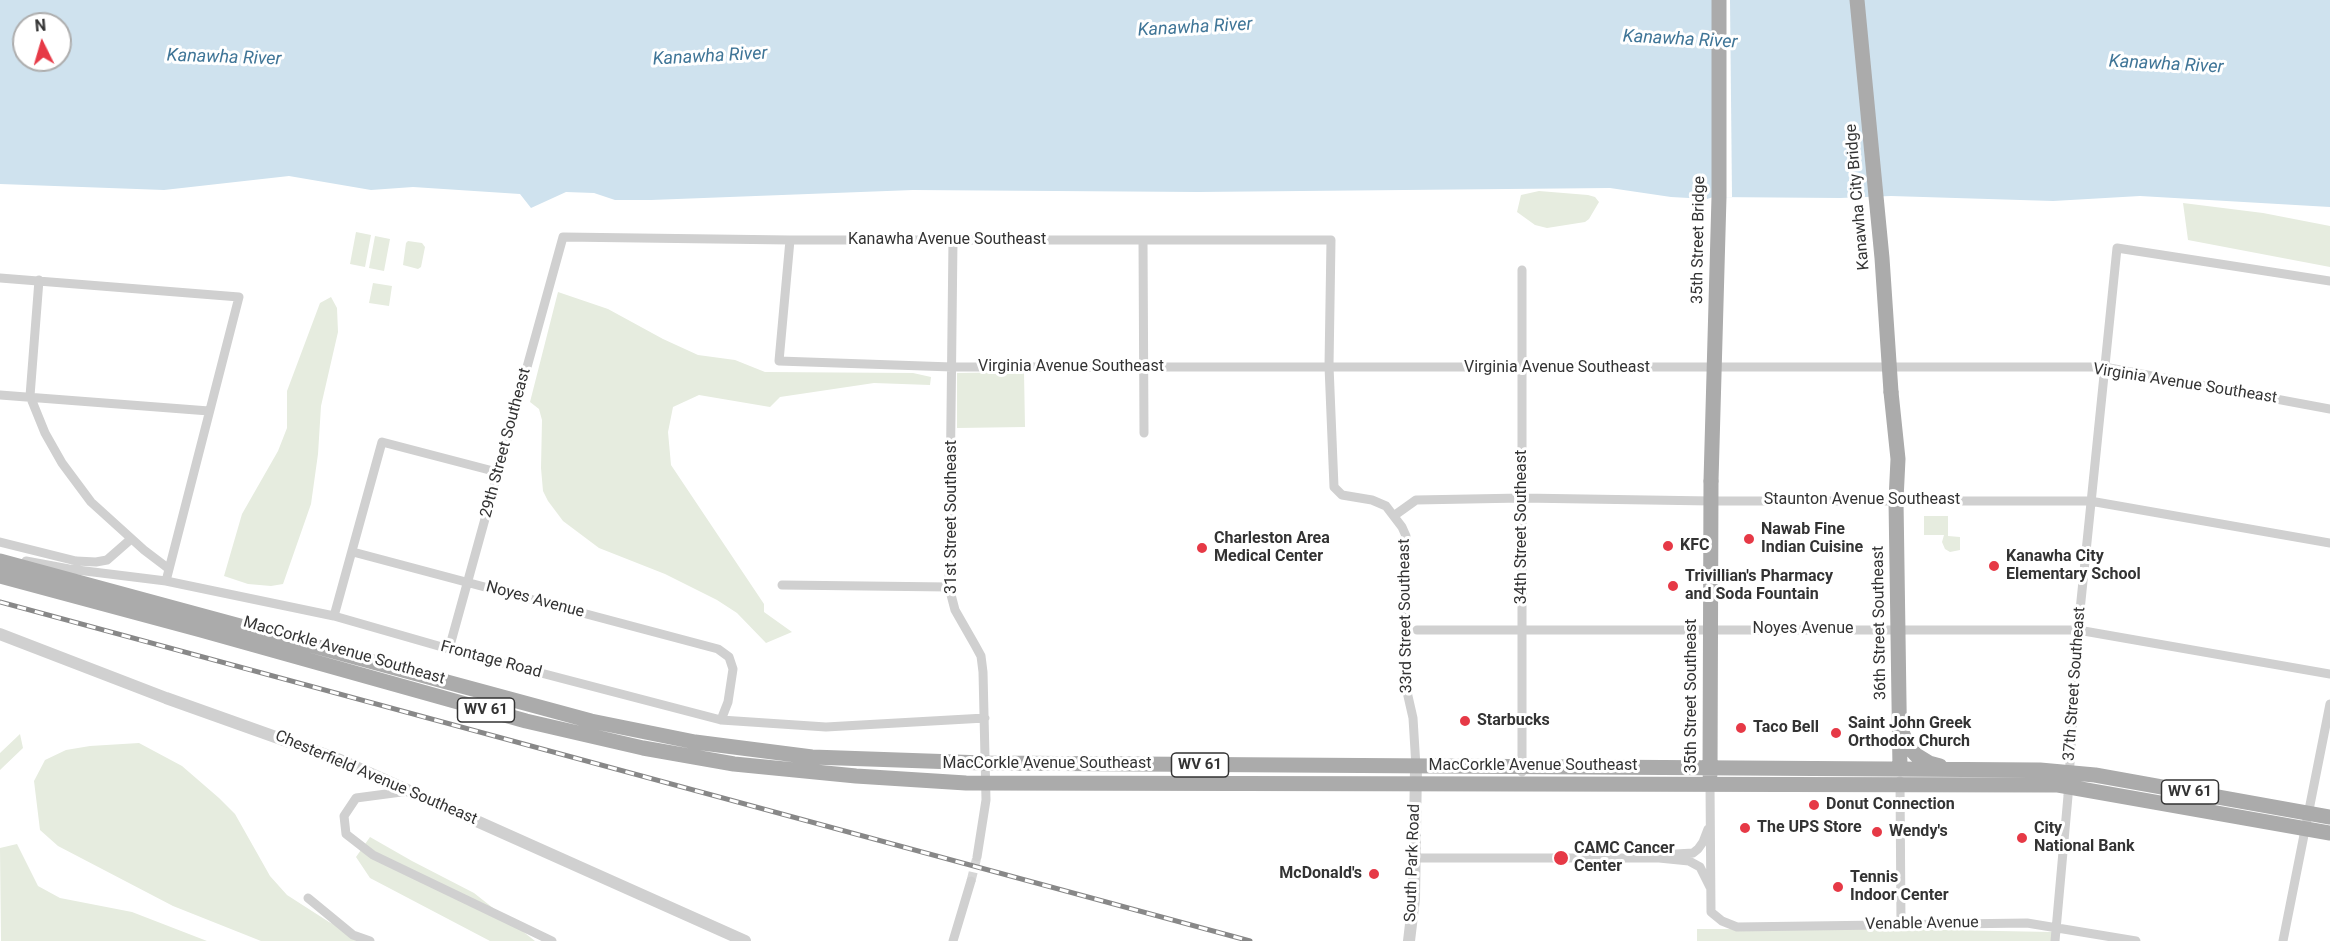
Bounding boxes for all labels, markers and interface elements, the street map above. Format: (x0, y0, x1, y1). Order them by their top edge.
north arrow (12, 12, 72, 72)
water label: Kanawha River (1137, 14, 1253, 42)
text: N (34, 16, 47, 36)
water label: Kanawha River (1622, 26, 1738, 54)
water label: Kanawha River (652, 43, 768, 71)
water label: Kanawha River (166, 45, 282, 71)
water label: Kanawha River (2108, 51, 2224, 79)
street label: Kanawha City Bridge (1842, 123, 1874, 271)
street label: 35th Street Bridge (1688, 176, 1710, 304)
street label: Kanawha Avenue Southeast (848, 230, 1046, 250)
street label: Virginia Avenue Southeast (978, 357, 1164, 377)
street label: Virginia Avenue Southeast (1464, 358, 1650, 378)
street label: Virginia Avenue Southeast (2092, 360, 2278, 408)
street label: 29th Street Southeast (477, 366, 535, 520)
street label: 31st Street Southeast (942, 440, 962, 594)
street label: 34th Street Southeast (1512, 450, 1532, 604)
street label: Staunton Avenue Southeast (1764, 490, 1960, 510)
place label: Nawab Fine Indian Cuisine (1761, 520, 1863, 558)
place label: Charleston Area Medical Center (1214, 529, 1330, 567)
marker: Nawab Fine Indian Cuisine (1742, 532, 1756, 546)
place label: KFC (1680, 536, 1709, 556)
street label: 33rd Street Southeast (1395, 539, 1417, 693)
marker: KFC (1661, 539, 1675, 553)
marker: Charleston Area Medical Center (1195, 541, 1209, 555)
street label: 36th Street Southeast (1869, 546, 1891, 700)
place label: Kanawha City Elementary School (2006, 547, 2141, 585)
marker: Kanawha City Elementary School (1987, 559, 2001, 573)
place label: Trivillian's Pharmacy and Soda Fountain (1685, 567, 1833, 605)
street label: Noyes Avenue (484, 578, 586, 622)
marker: Trivillian's Pharmacy and Soda Fountain (1666, 579, 1680, 593)
street label: 37th Street Southeast (2060, 606, 2090, 762)
street label: MacCorkle Avenue Southeast (241, 613, 447, 689)
street label: 35th Street Southeast (1682, 619, 1702, 773)
street label: Noyes Avenue (1753, 619, 1853, 639)
street label: Frontage Road (438, 637, 544, 683)
road number: WV 61 (458, 698, 514, 722)
place label: Starbucks (1477, 711, 1550, 731)
marker: Starbucks (1458, 714, 1472, 728)
place label: Saint John Greek Orthodox Church (1848, 714, 1971, 752)
place label: Taco Bell (1753, 718, 1819, 738)
marker: Taco Bell (1734, 721, 1748, 735)
marker: Saint John Greek Orthodox Church (1829, 726, 1843, 740)
street label: Chesterfield Avenue Southeast (272, 727, 480, 829)
road number: WV 61 (1172, 753, 1228, 777)
street label: MacCorkle Avenue Southeast (943, 754, 1151, 774)
street label: MacCorkle Avenue Southeast (1429, 756, 1637, 776)
road number: WV 61 (2162, 780, 2218, 804)
place label: Donut Connection (1826, 795, 1955, 815)
marker: Donut Connection (1807, 798, 1821, 812)
street label: South Park Road (1401, 804, 1425, 922)
place label: The UPS Store (1757, 818, 1862, 838)
place label: City National Bank (2034, 819, 2135, 857)
marker: The UPS Store (1738, 821, 1752, 835)
place label: Wendy's (1889, 822, 1948, 842)
marker: Wendy's (1870, 825, 1884, 839)
marker: City National Bank (2015, 831, 2029, 845)
place label: CAMC Cancer Center (1574, 839, 1675, 877)
marker: CAMC Cancer Center (1552, 849, 1570, 867)
place label: McDonald's (1279, 864, 1362, 884)
marker: McDonald's (1367, 867, 1381, 881)
place label: Tennis Indoor Center (1850, 868, 1949, 906)
marker: Tennis Indoor Center (1831, 880, 1845, 894)
street label: Venable Avenue (1865, 913, 1979, 935)

